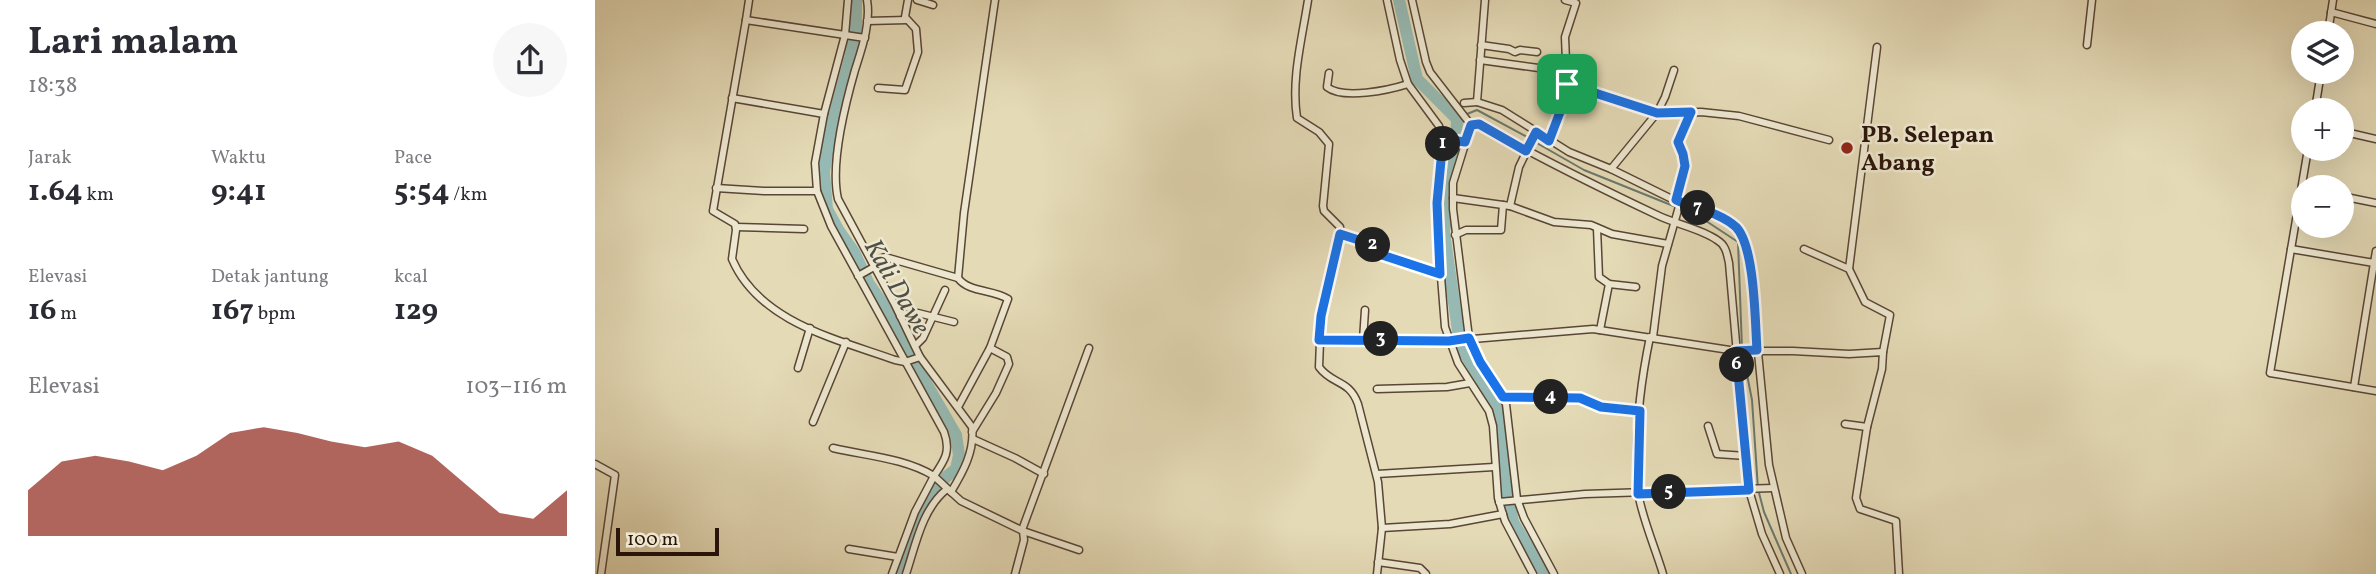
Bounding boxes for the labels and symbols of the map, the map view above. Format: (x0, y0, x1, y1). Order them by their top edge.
pin (1537, 54, 1597, 114)
place label: PB. Selepan Abang (1861, 119, 1994, 181)
pin: 1 (1425, 127, 1461, 162)
marker: PB. Selepan Abang (1839, 140, 1855, 156)
pin: 7 (1681, 190, 1715, 226)
pin: 2 (1355, 228, 1391, 262)
water label: Kali Dawe (855, 233, 938, 342)
pin: 3 (1363, 322, 1399, 356)
pin: 6 (1719, 348, 1755, 382)
pin: 4 (1534, 380, 1569, 414)
pin: 5 (1651, 475, 1687, 510)
scale bar (616, 525, 719, 557)

